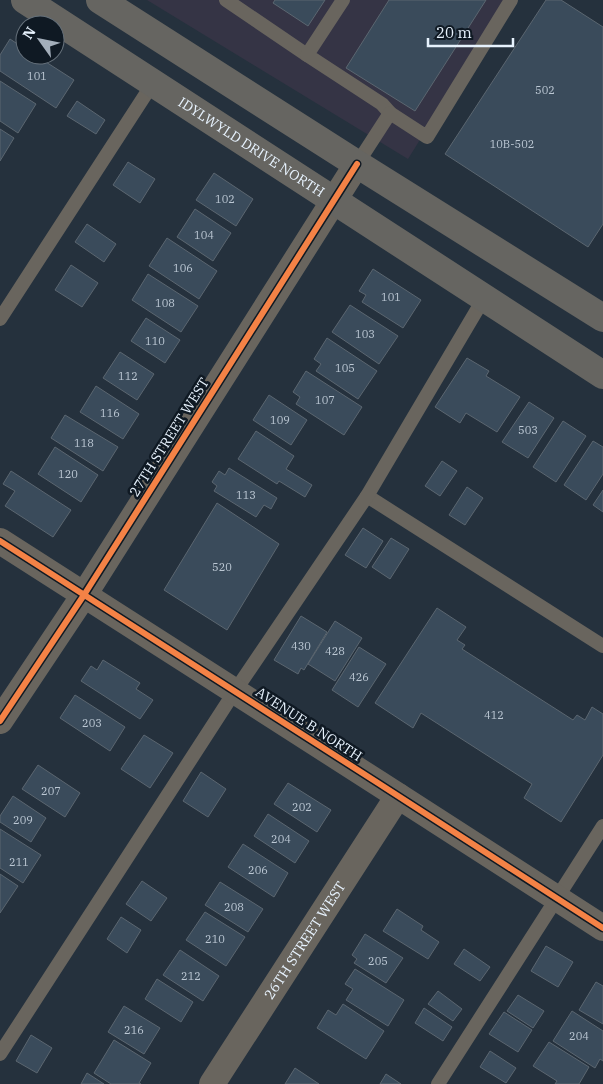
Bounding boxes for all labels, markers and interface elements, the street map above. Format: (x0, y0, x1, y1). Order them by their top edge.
north arrow (15, 15, 65, 65)
scale bar (428, 15, 513, 47)
text: N (19, 23, 40, 42)
text: 20 m (436, 23, 472, 42)
house number: 101 (27, 69, 47, 83)
house number: 502 (535, 83, 555, 97)
street label: IDYLWYLD DRIVE NORTH (175, 93, 328, 201)
house number: 10B-502 (490, 137, 534, 151)
house number: 102 (215, 192, 235, 206)
house number: 104 (194, 228, 214, 242)
house number: 106 (173, 261, 193, 275)
house number: 101 (381, 290, 401, 304)
house number: 108 (155, 296, 175, 310)
house number: 103 (355, 327, 375, 341)
house number: 110 (145, 334, 165, 348)
house number: 105 (335, 361, 355, 375)
house number: 112 (118, 369, 138, 383)
street label: 27TH STREET WEST (125, 374, 213, 500)
house number: 107 (315, 393, 335, 407)
house number: 116 (100, 406, 120, 420)
house number: 109 (270, 413, 290, 427)
house number: 503 (518, 423, 538, 437)
house number: 118 (74, 436, 94, 450)
house number: 120 (58, 467, 78, 481)
house number: 113 (236, 488, 256, 502)
house number: 520 (212, 560, 232, 574)
house number: 430 (291, 639, 311, 653)
house number: 428 (325, 644, 345, 658)
house number: 426 (349, 670, 369, 684)
street label: AVENUE B NORTH (252, 683, 366, 765)
house number: 412 (484, 708, 504, 722)
house number: 203 (82, 716, 102, 730)
house number: 207 (41, 784, 61, 798)
house number: 202 (292, 800, 312, 814)
house number: 209 (13, 813, 33, 827)
house number: 204 (271, 832, 291, 846)
house number: 211 (9, 855, 29, 869)
house number: 206 (248, 863, 268, 877)
street label: 26TH STREET WEST (260, 878, 349, 1003)
house number: 208 (224, 900, 244, 914)
house number: 210 (205, 932, 225, 946)
house number: 205 (368, 954, 388, 968)
house number: 212 (181, 969, 201, 983)
house number: 216 (124, 1023, 144, 1037)
house number: 204 (569, 1029, 589, 1043)

